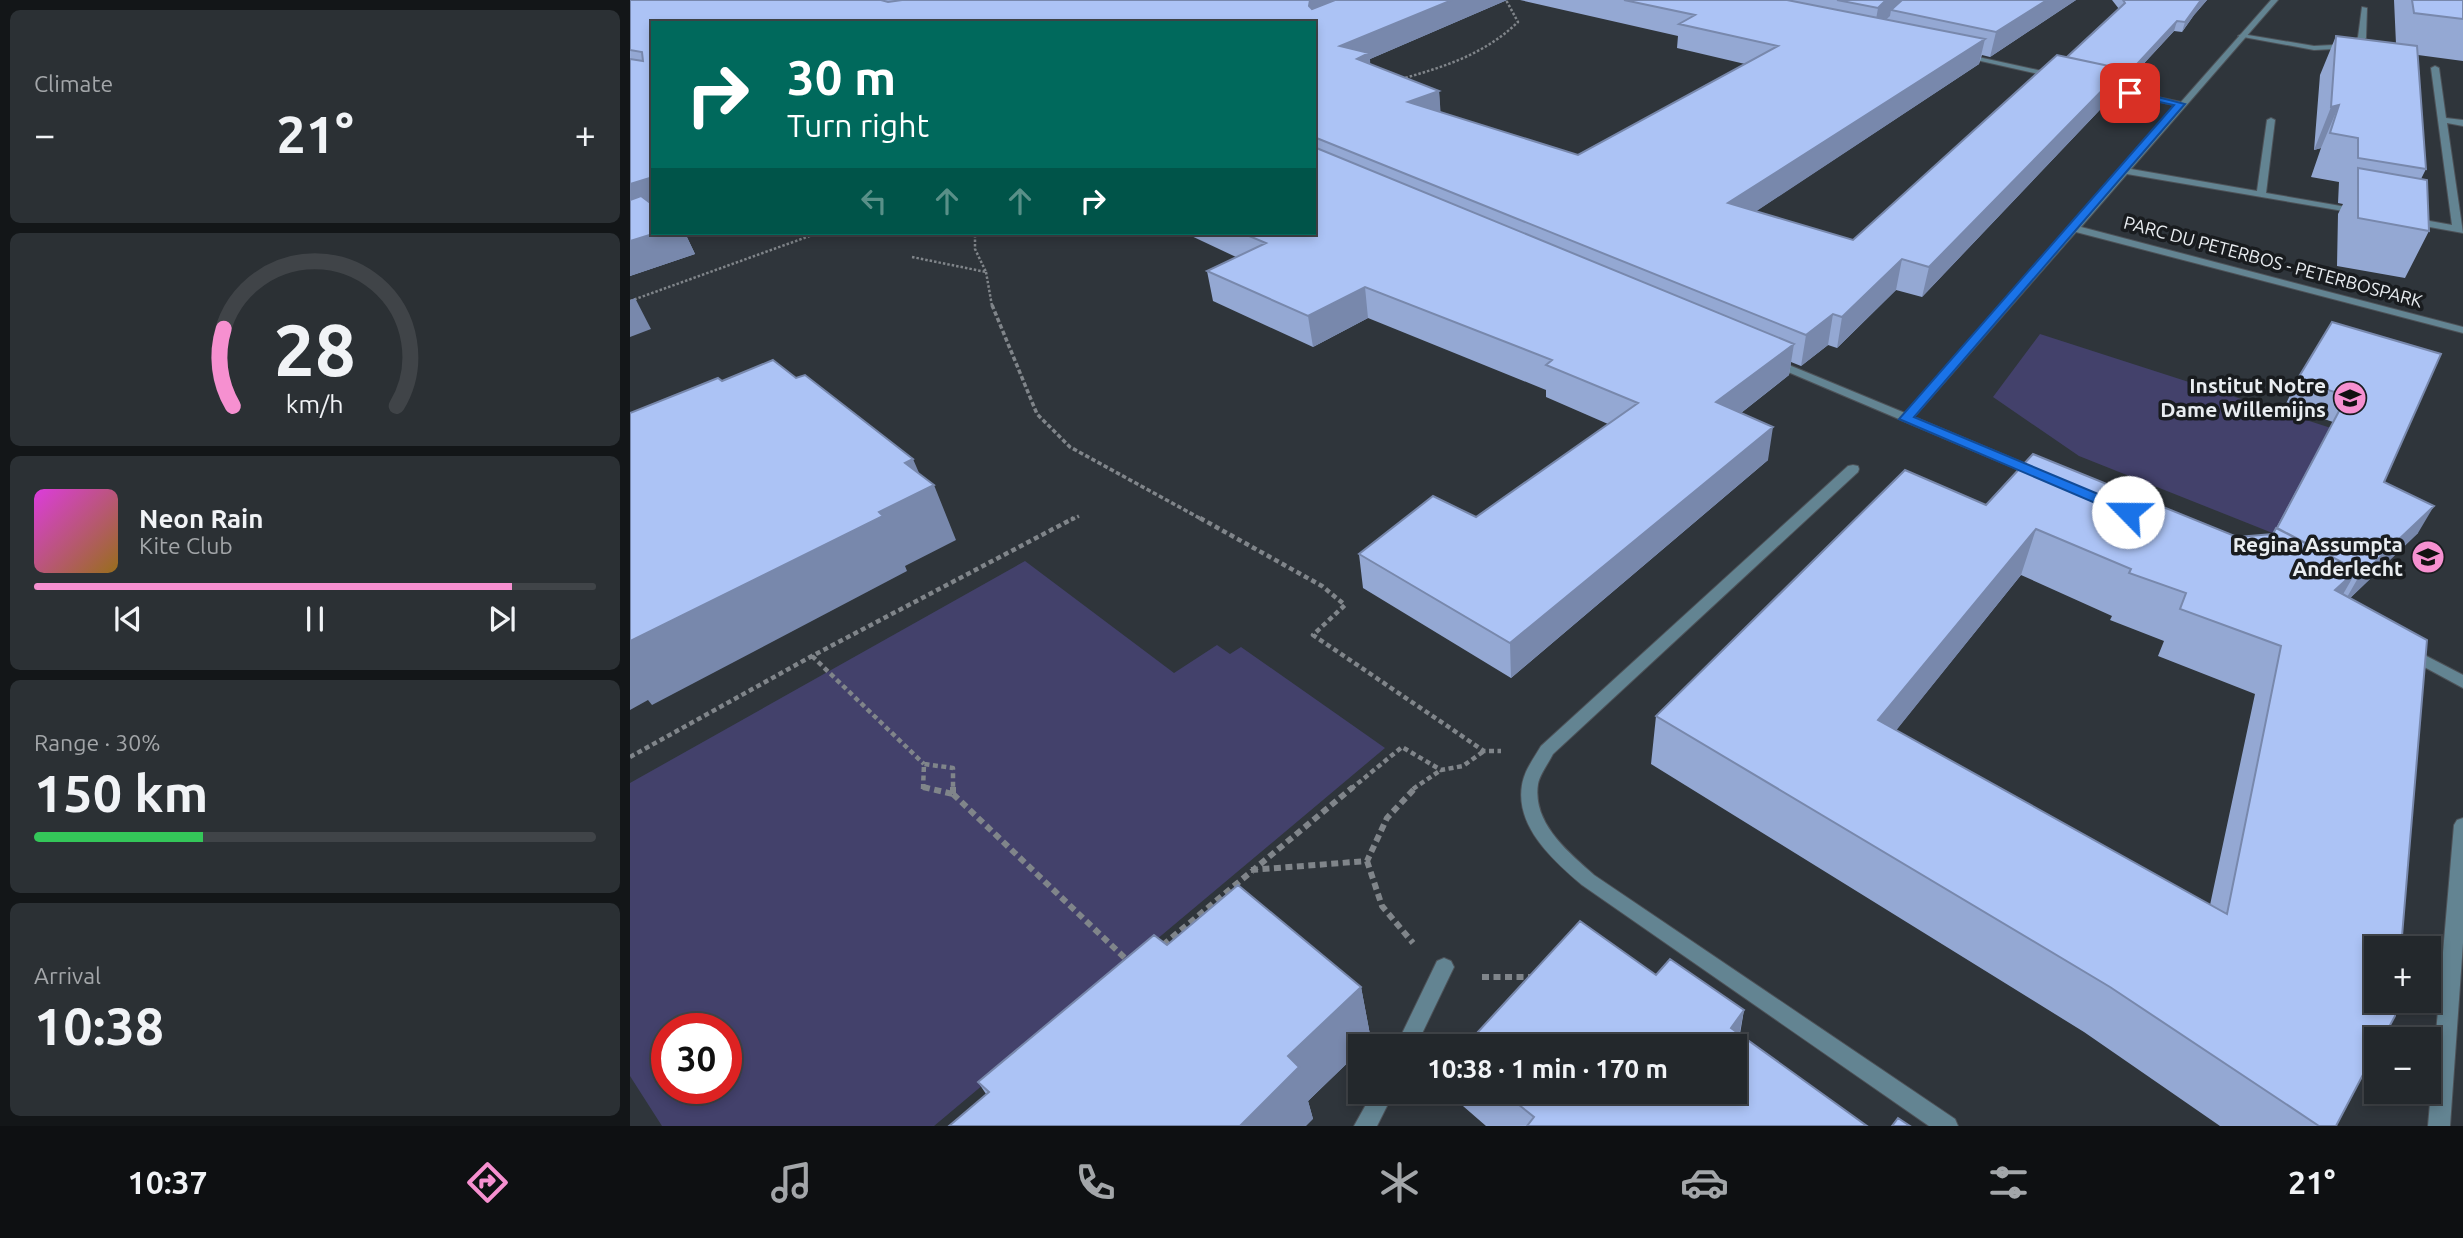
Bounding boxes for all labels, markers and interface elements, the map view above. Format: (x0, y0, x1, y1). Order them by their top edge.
icon: right (672, 49, 763, 140)
text: 30 m (787, 49, 896, 104)
pin (2100, 63, 2160, 123)
text: Climate (34, 71, 113, 96)
icon: arrive (2111, 74, 2149, 112)
text: 21° (276, 105, 354, 163)
text: Turn right (787, 107, 929, 143)
text: − (34, 113, 55, 155)
text: + (575, 113, 596, 155)
icon: left (855, 182, 893, 220)
icon: ahead (928, 182, 966, 220)
icon: ahead (1001, 182, 1039, 220)
icon: right (1074, 182, 1112, 220)
street label: PARC DU PETERBOS - PETERBOSPARK (2122, 211, 2425, 311)
text: 28 (274, 308, 356, 390)
place label: Institut Notre Dame Willemijns (2160, 373, 2326, 421)
school or university icon: Institut Notre Dame Willemijns (2331, 379, 2369, 417)
text: km/h (286, 390, 344, 418)
position arrow (2091, 475, 2165, 549)
text: Neon Rain (139, 504, 264, 533)
place label: Regina Assumpta Anderlecht (2233, 532, 2403, 580)
text: Kite Club (139, 533, 233, 558)
school or university icon: Regina Assumpta Anderlecht (2409, 538, 2447, 576)
icon: previous (109, 600, 147, 638)
icon: pause (296, 600, 334, 638)
icon: next (483, 600, 521, 638)
text: Range · 30% (34, 730, 161, 755)
text: 150 km (34, 764, 208, 822)
map controls (2364, 936, 2441, 1104)
button: + (2364, 936, 2441, 1013)
text: Arrival (34, 963, 101, 988)
text: 10:38 (34, 997, 164, 1055)
speed limit sign: 30 (651, 1013, 742, 1104)
button: − (2364, 1027, 2441, 1104)
text: 10:38 · 1 min · 170 m (1427, 1054, 1668, 1083)
icon: directions (463, 1158, 512, 1207)
icon: music (767, 1158, 816, 1207)
icon: phone (1071, 1158, 1120, 1207)
icon: climate (1375, 1158, 1424, 1207)
icon: car (1680, 1158, 1729, 1207)
icon: filters (1984, 1158, 2033, 1207)
text: 10:37 (128, 1164, 208, 1200)
text: 21° (2288, 1164, 2335, 1200)

